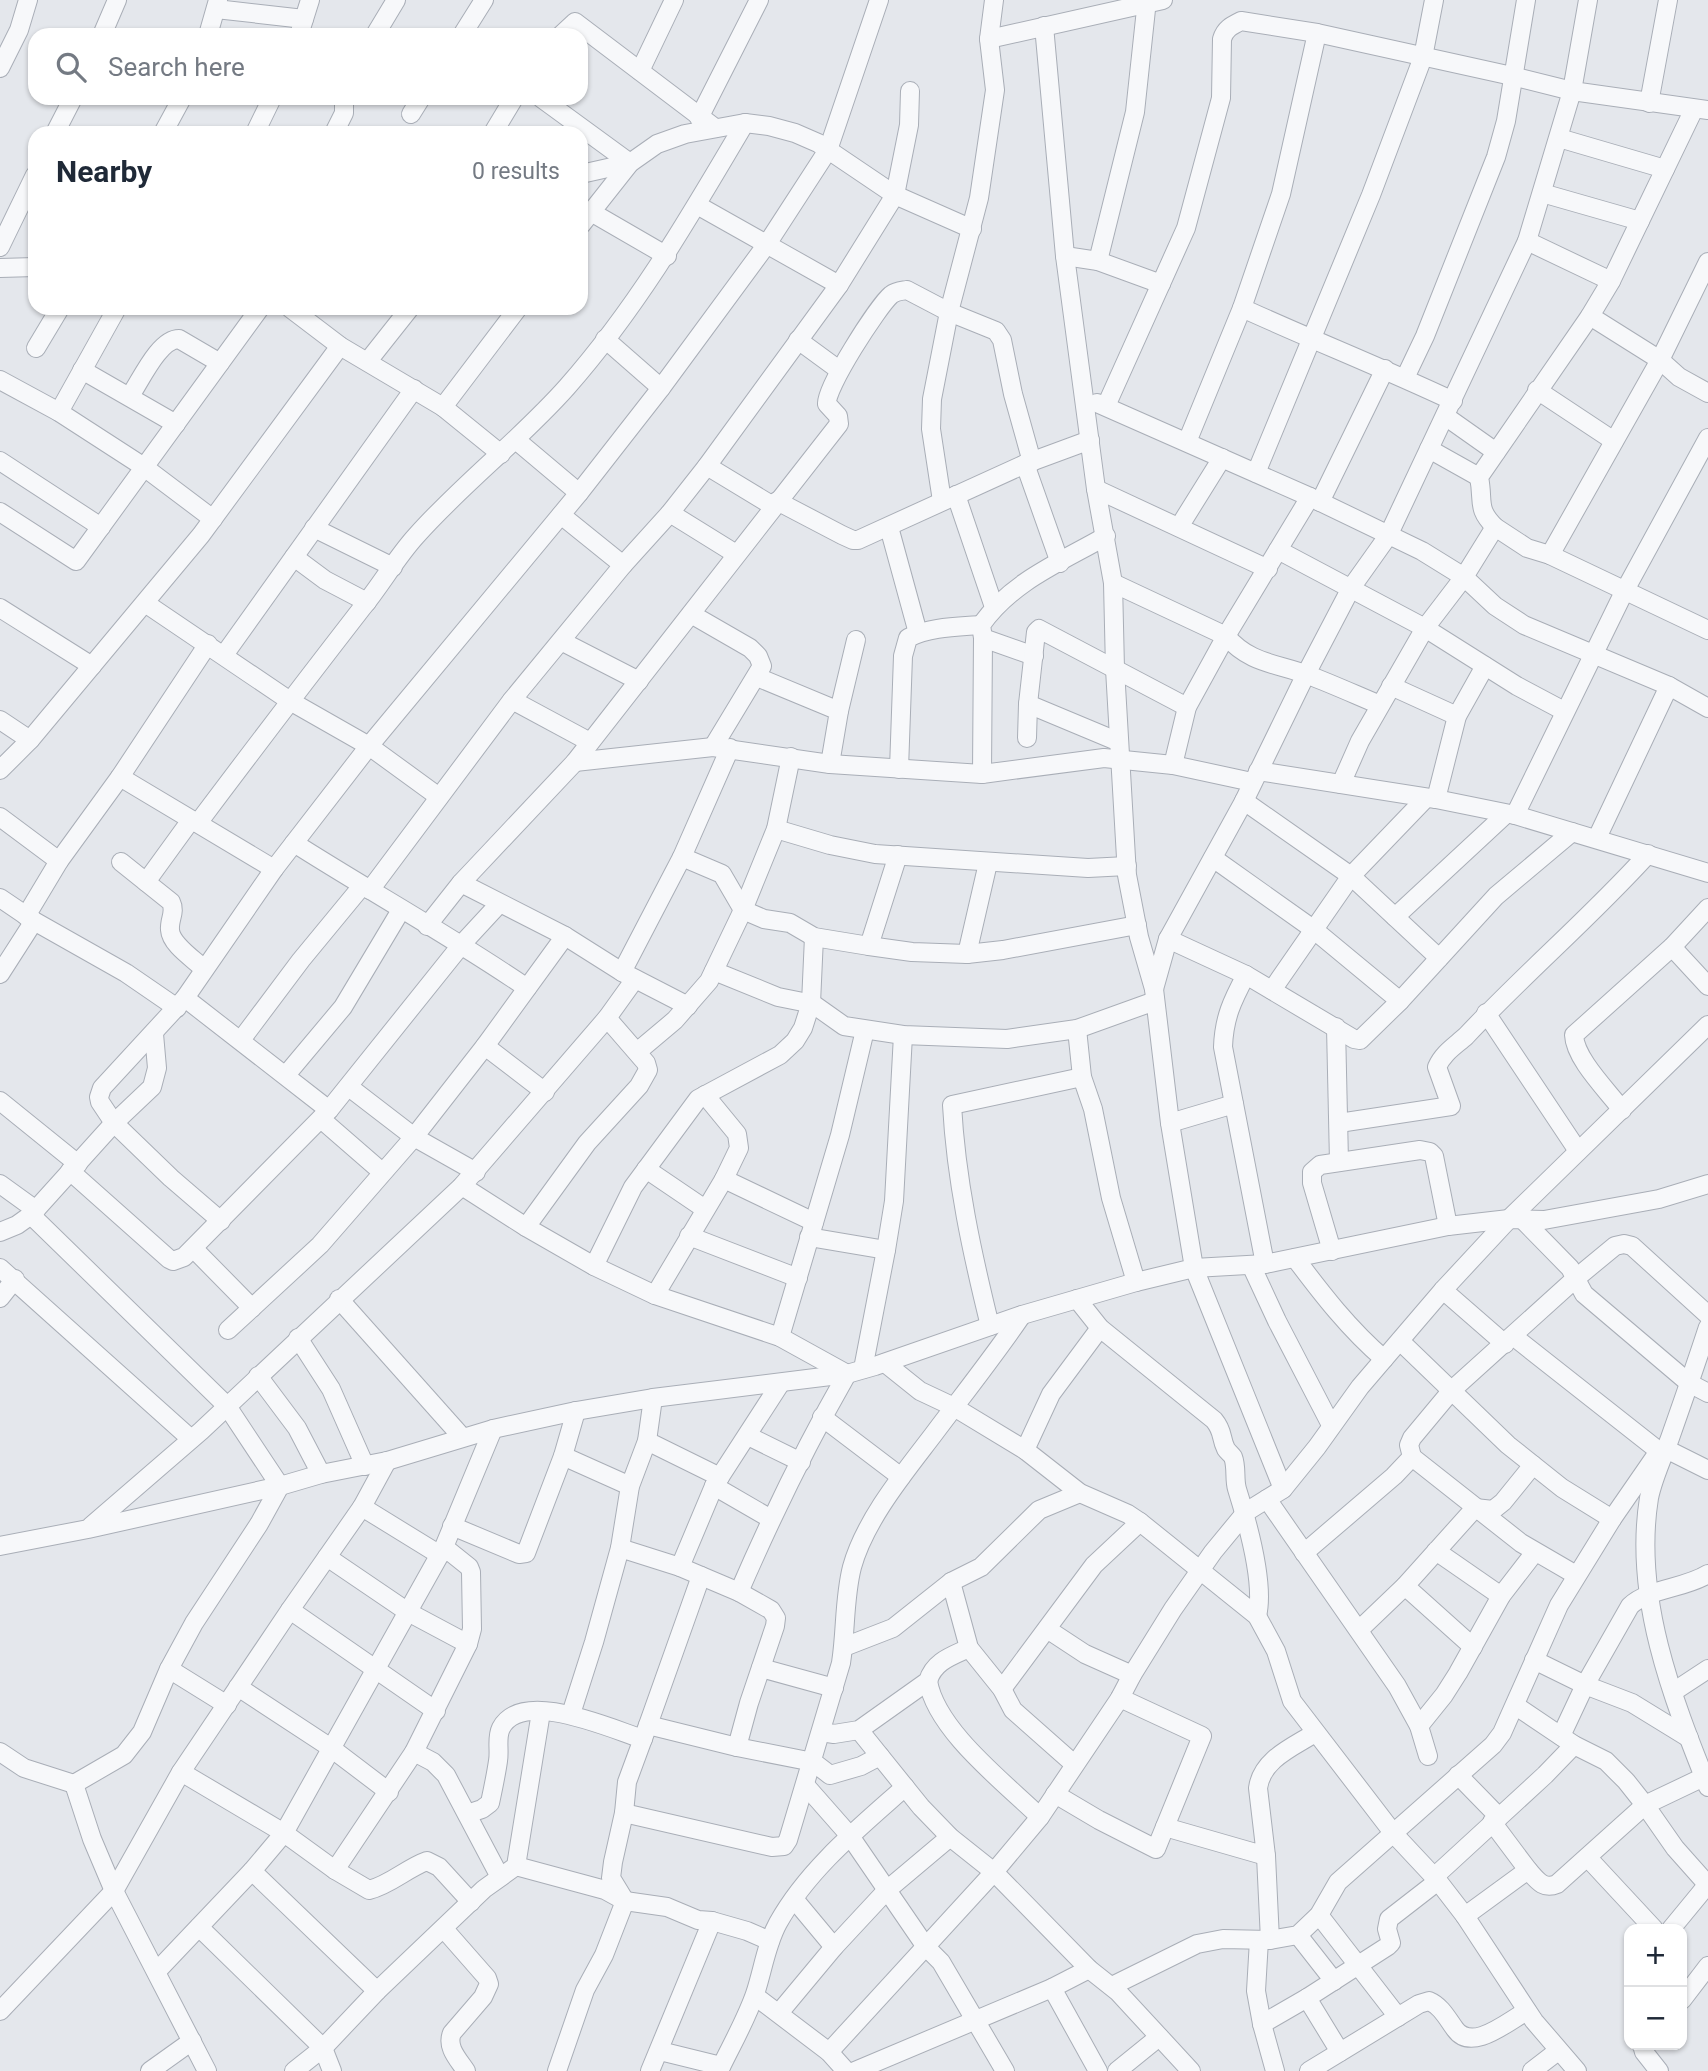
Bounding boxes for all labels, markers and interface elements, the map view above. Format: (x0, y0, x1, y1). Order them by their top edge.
search box (28, 28, 588, 105)
icon: search (52, 48, 90, 86)
text: Search here (108, 52, 245, 82)
text: Nearby (56, 154, 152, 189)
text: 0 results (472, 158, 560, 185)
map controls (1624, 1924, 1687, 2050)
button: + (1624, 1924, 1687, 1987)
button: − (1624, 1987, 1687, 2050)

